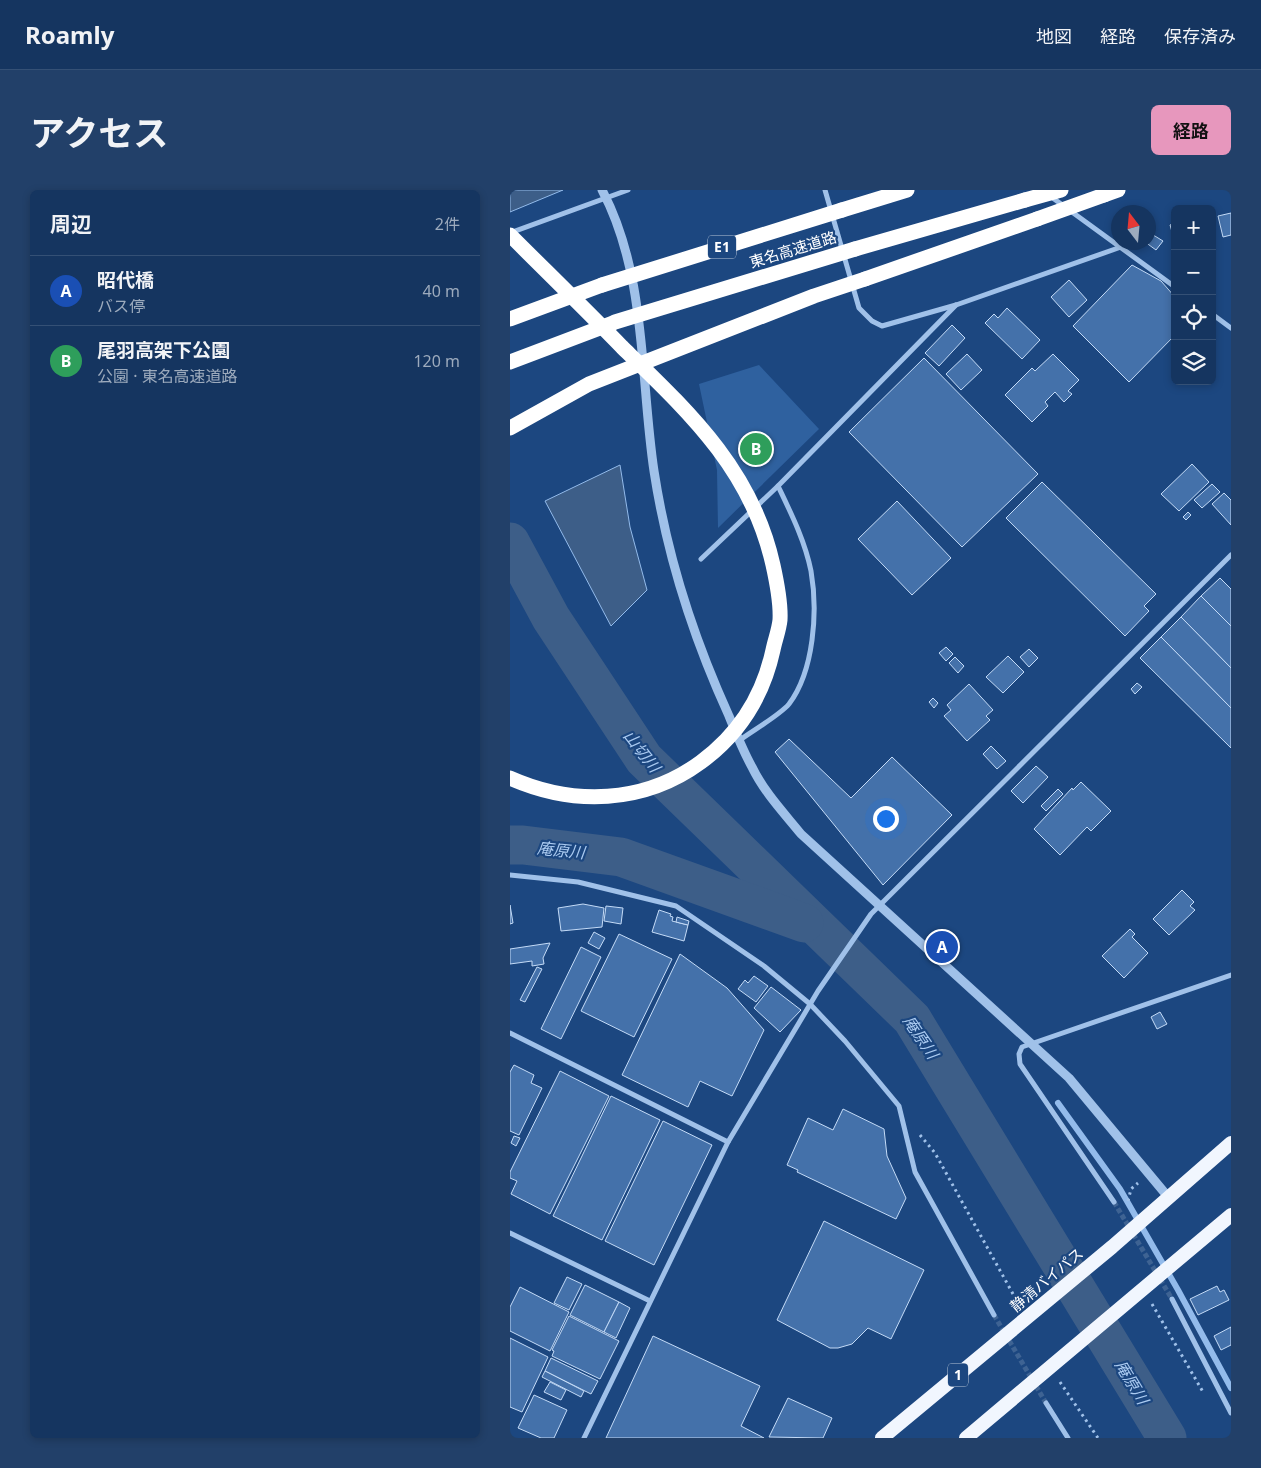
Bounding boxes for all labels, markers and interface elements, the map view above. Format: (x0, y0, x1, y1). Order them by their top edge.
text: Roamly (25, 18, 114, 51)
text: 地図 (1036, 24, 1072, 48)
text: 経路 (1100, 24, 1136, 48)
text: 保存済み (1164, 24, 1236, 48)
button: 経路 (1151, 105, 1231, 155)
text: アクセス (30, 109, 168, 156)
north arrow (1111, 205, 1156, 250)
map controls (1171, 205, 1216, 385)
button: + (1171, 205, 1216, 250)
text: 周辺 (50, 210, 92, 238)
text: 2件 (435, 213, 460, 235)
street label: 東名高速道路 (747, 226, 839, 272)
road number: E1 (708, 236, 736, 258)
button: − (1171, 250, 1216, 295)
text: 昭代橋 (97, 267, 154, 293)
text: A (60, 280, 72, 302)
text: 40 m (423, 280, 460, 302)
text: バス停 (97, 295, 145, 317)
button: locate (1171, 295, 1216, 340)
text: 尾羽高架下公園 (97, 337, 230, 363)
button: layers (1171, 340, 1216, 385)
text: B (61, 350, 71, 372)
text: 120 m (413, 350, 460, 372)
text: 公園 · 東名高速道路 (97, 365, 238, 387)
pin: B (740, 430, 772, 468)
water label: 山切川 (619, 725, 667, 778)
your location (873, 806, 899, 832)
water label: 庵原川 (536, 837, 588, 864)
pin: A (926, 928, 958, 966)
water label: 庵原川 (898, 1011, 945, 1065)
street label: 静清バイパス (1006, 1243, 1087, 1316)
water label: 庵原川 (1110, 1356, 1155, 1410)
road number: 1 (948, 1364, 968, 1386)

